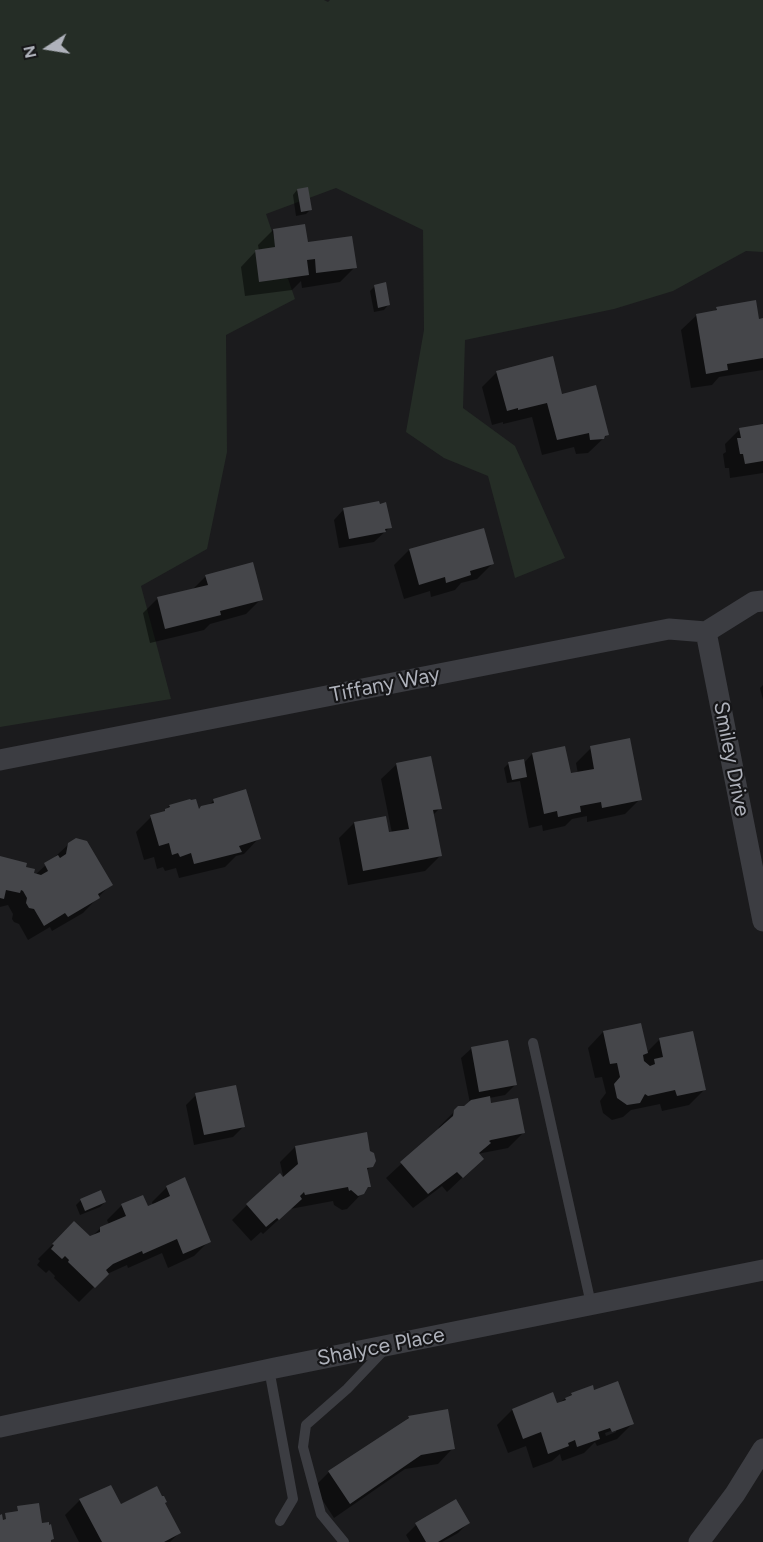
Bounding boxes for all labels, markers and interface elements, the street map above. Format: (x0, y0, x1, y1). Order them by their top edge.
north arrow (18, 18, 78, 78)
text: N (19, 44, 40, 60)
street label: Tiffany Way (328, 662, 442, 708)
street label: Smiley Drive (708, 700, 754, 818)
street label: Shalyce Place (315, 1322, 447, 1372)

